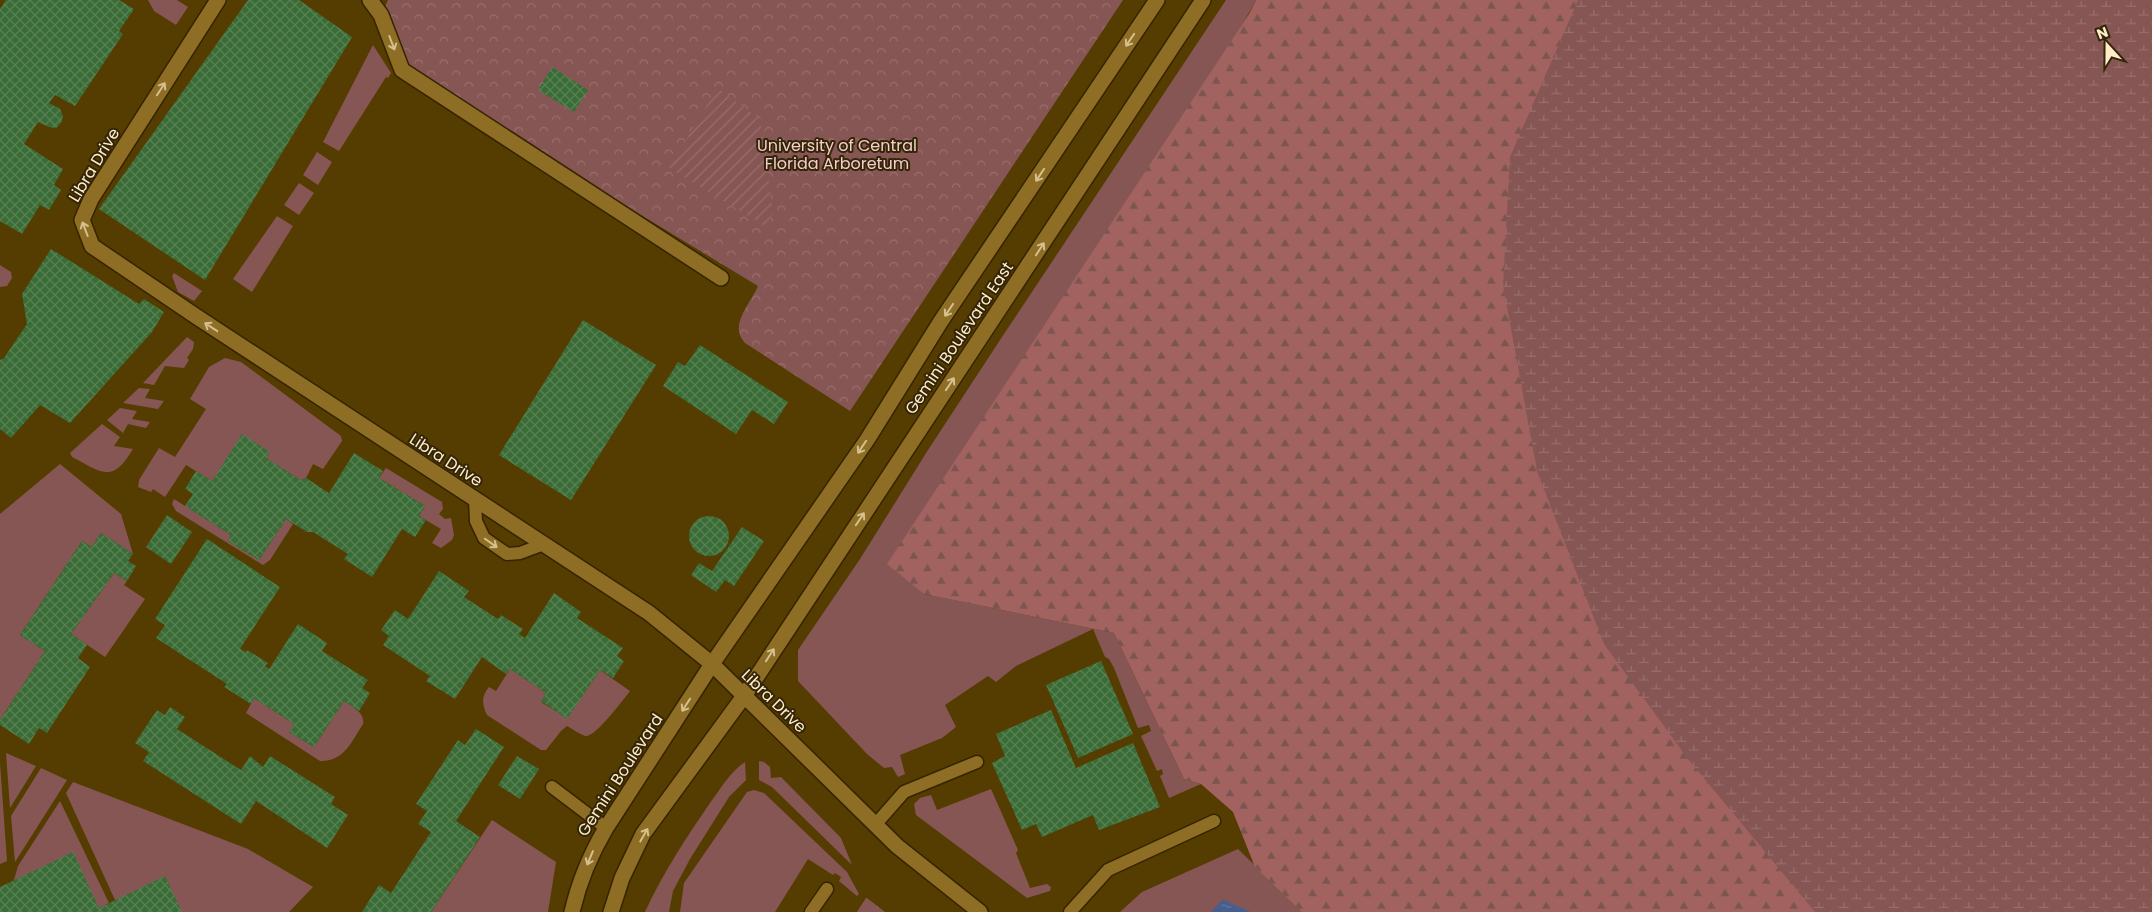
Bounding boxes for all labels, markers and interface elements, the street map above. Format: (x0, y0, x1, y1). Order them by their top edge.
north arrow (2082, 20, 2132, 70)
text: N (2094, 22, 2111, 44)
one-way arrow (1125, 33, 1135, 47)
one-way arrow (388, 35, 397, 50)
one-way arrow (156, 83, 166, 97)
street label: Libra Drive (63, 124, 125, 206)
park label: University of Central Florida Arboretum (757, 134, 917, 175)
one-way arrow (1035, 168, 1045, 182)
one-way arrow (80, 222, 89, 237)
one-way arrow (1035, 242, 1045, 256)
street label: Gemini Boulevard East (899, 257, 1019, 419)
one-way arrow (944, 303, 954, 317)
one-way arrow (205, 322, 219, 332)
one-way arrow (945, 377, 955, 391)
street label: Libra Drive (405, 428, 487, 492)
one-way arrow (857, 440, 867, 454)
one-way arrow (855, 513, 865, 527)
one-way arrow (484, 537, 498, 548)
one-way arrow (765, 648, 775, 662)
street label: Libra Drive (736, 664, 812, 738)
one-way arrow (680, 698, 690, 712)
street label: Gemini Boulevard (572, 709, 668, 841)
one-way arrow (639, 829, 649, 843)
one-way arrow (584, 850, 594, 865)

